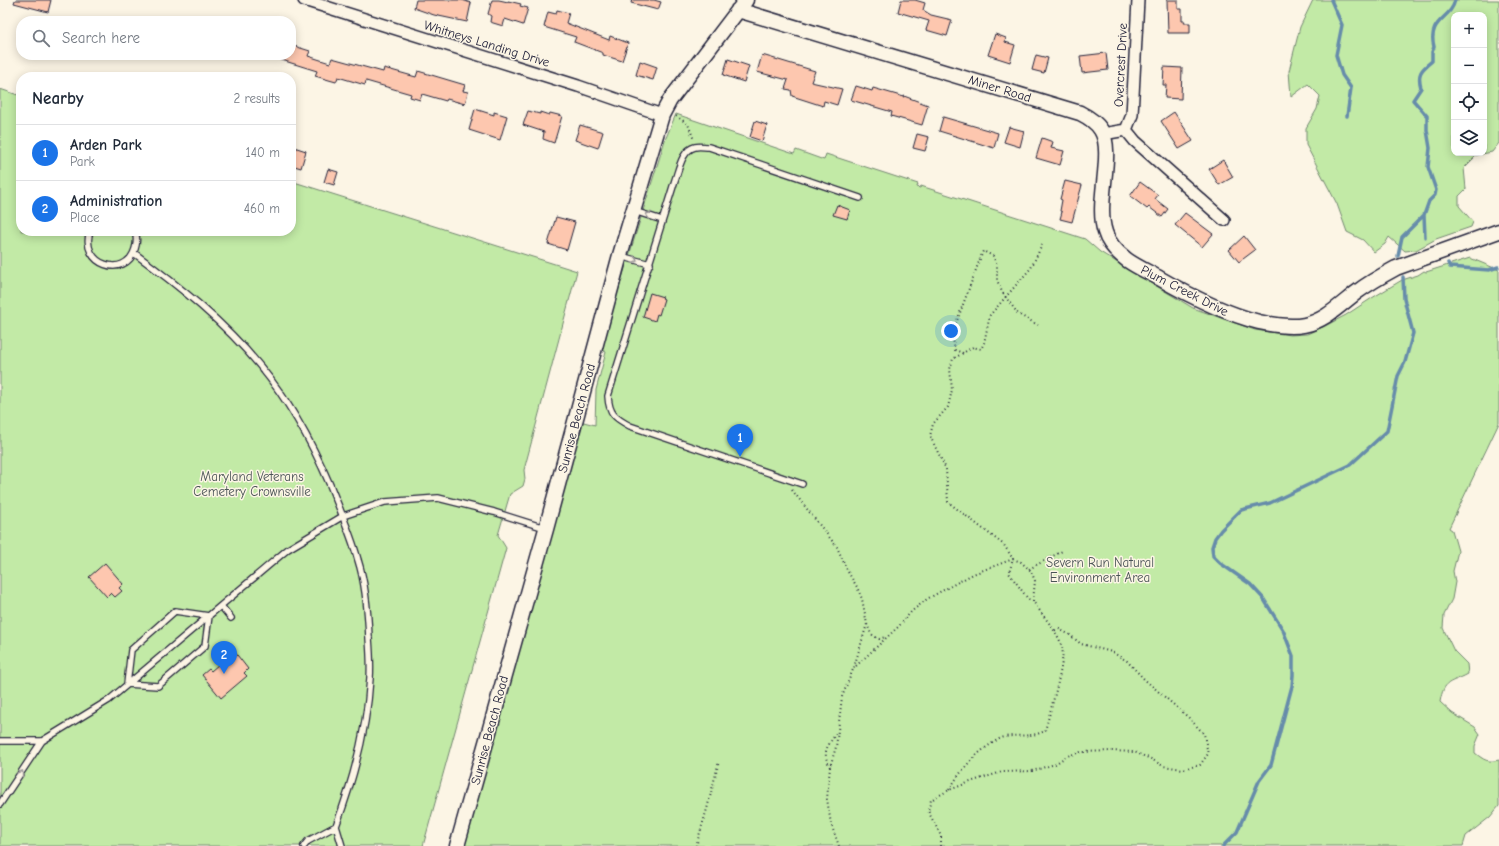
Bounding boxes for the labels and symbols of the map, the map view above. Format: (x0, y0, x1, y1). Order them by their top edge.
street label: Whitneys Landing Drive (422, 17, 552, 70)
street label: Overcrest Drive (1111, 22, 1130, 107)
street label: Miner Road (967, 72, 1033, 105)
one-way arrow (645, 211, 652, 220)
one-way arrow (631, 255, 638, 264)
street label: Plum Creek Drive (1138, 262, 1232, 319)
your location (941, 321, 961, 341)
street label: Sunrise Beach Road (555, 362, 598, 474)
pin: 1 (727, 424, 753, 457)
park label: Maryland Veterans Cemetery Crownsville (193, 469, 311, 499)
park label: Severn Run Natural Environment Area (1046, 555, 1154, 585)
pin: 2 (211, 641, 237, 674)
street label: Sunrise Beach Road (468, 674, 511, 786)
one-way arrow (16, 770, 24, 777)

